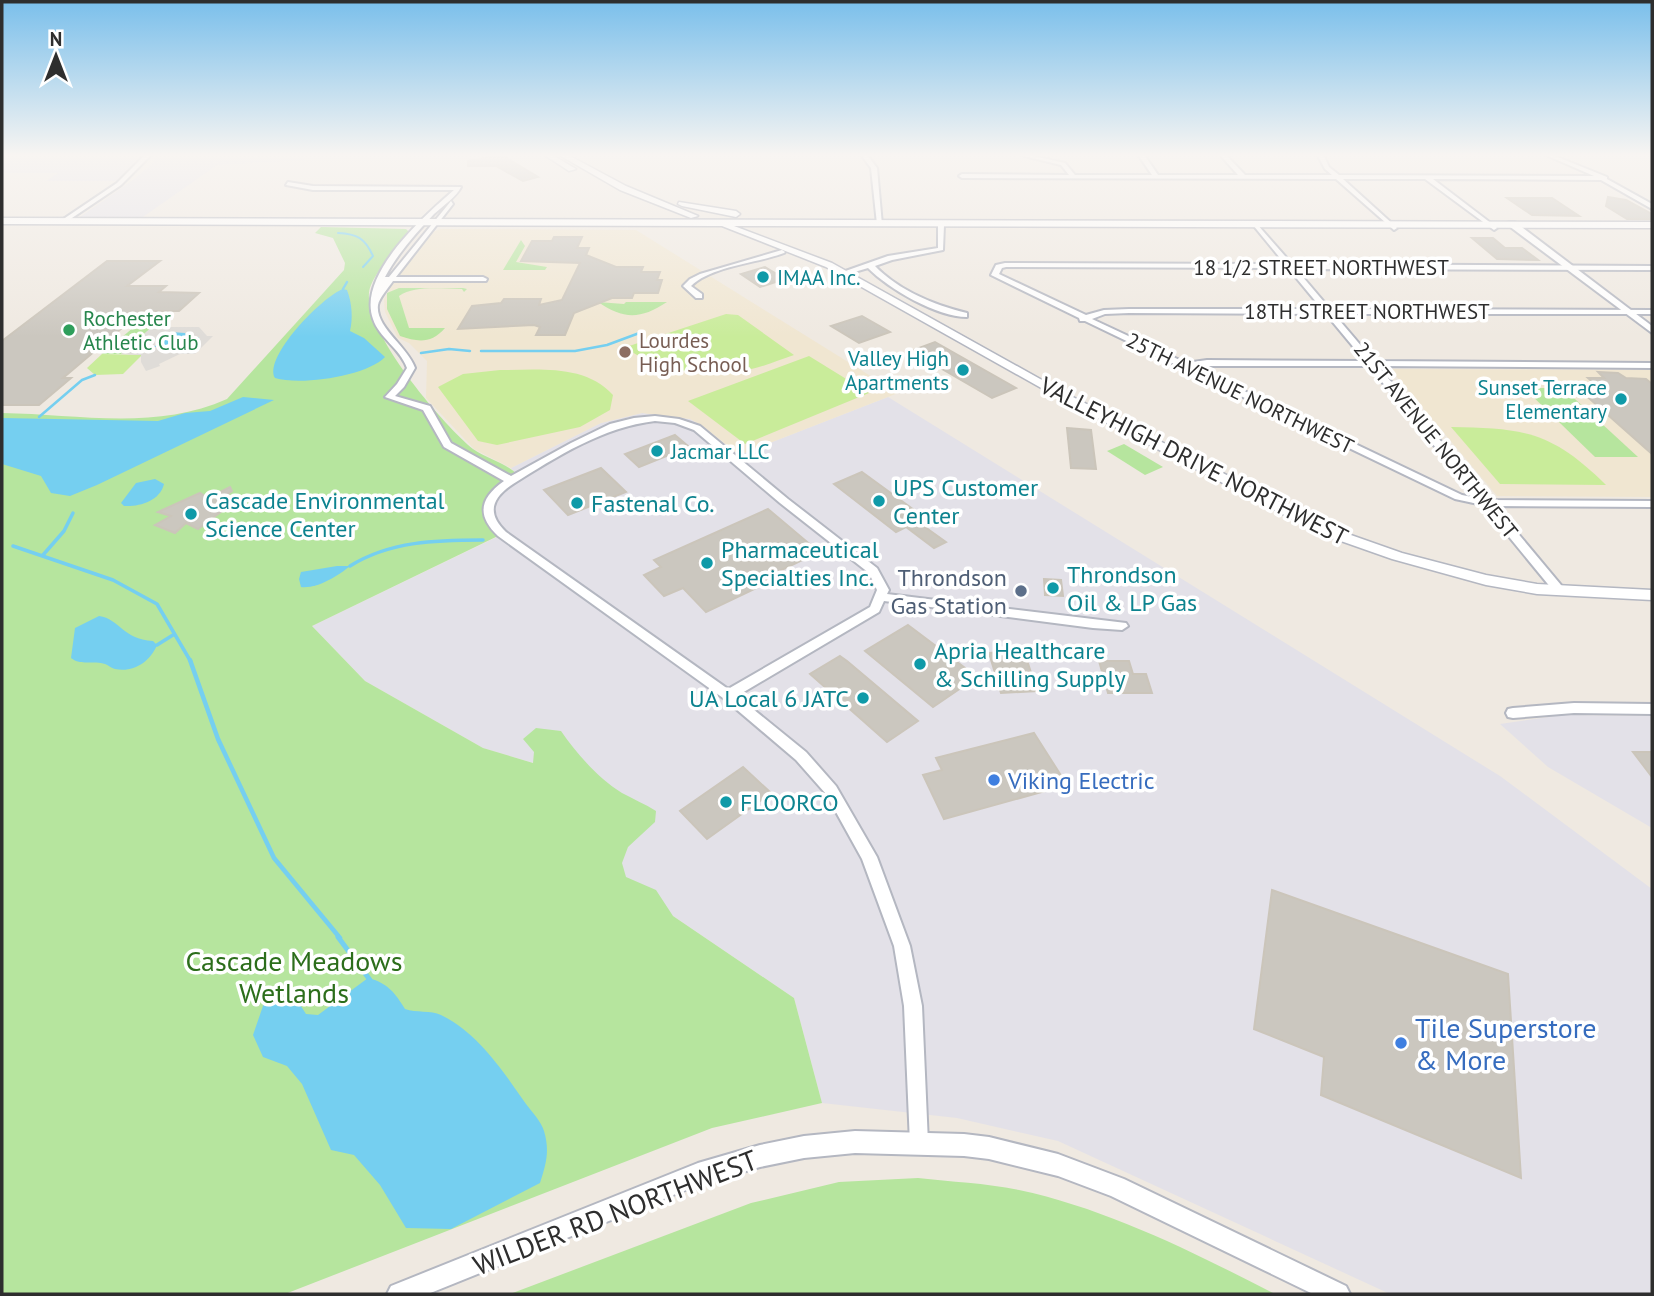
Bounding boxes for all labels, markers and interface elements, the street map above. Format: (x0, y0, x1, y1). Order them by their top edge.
north arrow (21, 21, 91, 91)
text: N (50, 27, 62, 51)
street label: 18 1/2 STREET NORTHWEST (1193, 254, 1449, 281)
place label: IMAA Inc. (777, 264, 861, 291)
marker: IMAA Inc. (755, 269, 771, 285)
street label: 18TH STREET NORTHWEST (1244, 298, 1490, 325)
place label: Rochester Athletic Club (83, 305, 198, 356)
marker: Rochester Athletic Club (61, 322, 77, 338)
street label: 25TH AVENUE NORTHWEST (1122, 326, 1358, 460)
place label: Lourdes High School (639, 327, 748, 378)
street label: 21ST AVENUE NORTHWEST (1348, 336, 1524, 544)
marker: Lourdes High School (617, 344, 633, 360)
place label: Valley High Apartments (845, 345, 949, 396)
marker: Valley High Apartments (955, 362, 971, 378)
street label: VALLEYHIGH DRIVE NORTHWEST (1034, 369, 1353, 552)
place label: Sunset Terrace Elementary (1477, 374, 1607, 425)
marker: Sunset Terrace Elementary (1613, 391, 1629, 407)
place label: Jacmar LLC (670, 438, 770, 465)
marker: Jacmar LLC (649, 443, 665, 459)
place label: UPS Customer Center (893, 472, 1038, 531)
place label: Cascade Environmental Science Center (205, 485, 445, 544)
place label: Fastenal Co. (591, 488, 715, 519)
marker: UPS Customer Center (871, 493, 887, 509)
marker: Fastenal Co. (569, 495, 585, 511)
marker: Cascade Environmental Science Center (183, 506, 199, 522)
place label: Pharmaceutical Specialties Inc. (721, 534, 879, 593)
marker: Pharmaceutical Specialties Inc. (699, 555, 715, 571)
place label: Throndson Oil & LP Gas (1067, 559, 1197, 618)
place label: Throndson Gas Station (891, 562, 1007, 621)
marker: Throndson Oil & LP Gas (1045, 580, 1061, 596)
marker: Throndson Gas Station (1013, 583, 1029, 599)
place label: Apria Healthcare & Schilling Supply (934, 635, 1126, 694)
marker: Apria Healthcare & Schilling Supply (912, 656, 928, 672)
place label: UA Local 6 JATC (689, 683, 849, 714)
marker: UA Local 6 JATC (855, 690, 871, 706)
place label: Viking Electric (1007, 765, 1155, 796)
marker: Viking Electric (986, 772, 1002, 788)
place label: FLOORCO (740, 787, 839, 818)
marker: FLOORCO (718, 794, 734, 810)
park label: Cascade Meadows Wetlands (186, 942, 402, 1011)
place label: Tile Superstore & More (1415, 1009, 1597, 1078)
marker: Tile Superstore & More (1393, 1035, 1409, 1051)
street label: WILDER RD NORTHWEST (468, 1141, 763, 1283)

